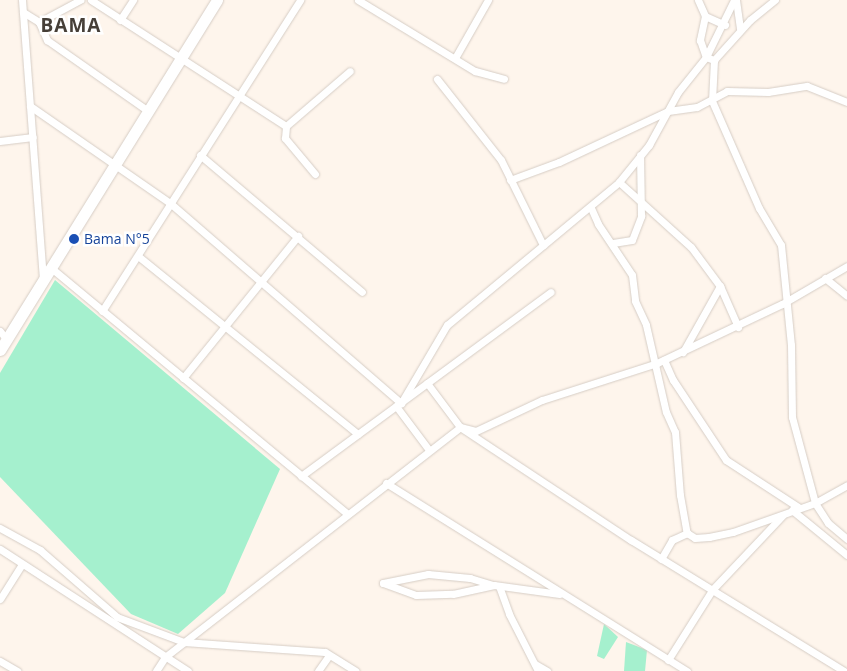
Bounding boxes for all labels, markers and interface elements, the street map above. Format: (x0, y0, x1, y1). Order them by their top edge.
district label: BAMA (40, 15, 102, 37)
place label: Bama N°5 (84, 231, 150, 247)
marker: Bama N°5 (68, 233, 80, 245)

